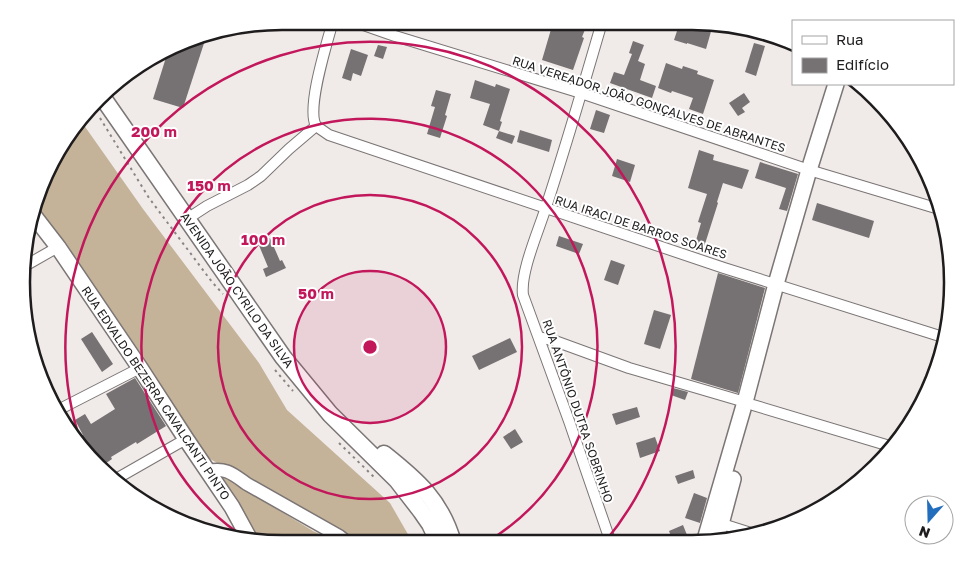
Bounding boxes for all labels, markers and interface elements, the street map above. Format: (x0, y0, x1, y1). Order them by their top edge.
legend (792, 20, 954, 85)
text: Rua (836, 30, 863, 48)
street label: RUA VEREADOR JOÃO GONÇALVES DE ABRANTES (510, 53, 788, 155)
text: Edifício (836, 55, 889, 73)
text: 200 m (131, 122, 177, 140)
text: 150 m (187, 176, 231, 194)
street label: RUA IRACI DE BARROS SOARES (553, 192, 729, 262)
street label: AVENIDA JOÃO CYRILO DA SILVA (177, 209, 297, 371)
text: 100 m (241, 230, 285, 248)
street label: RUA EDVALDO BEZERRA CAVALCANTI PINTO (79, 283, 233, 503)
text: 50 m (298, 284, 334, 302)
street label: RUA ANTÔNIO DUTRA SOBRINHO (540, 317, 617, 505)
centre of rings (361, 338, 379, 356)
north arrow (904, 495, 954, 545)
text: N (916, 523, 932, 542)

